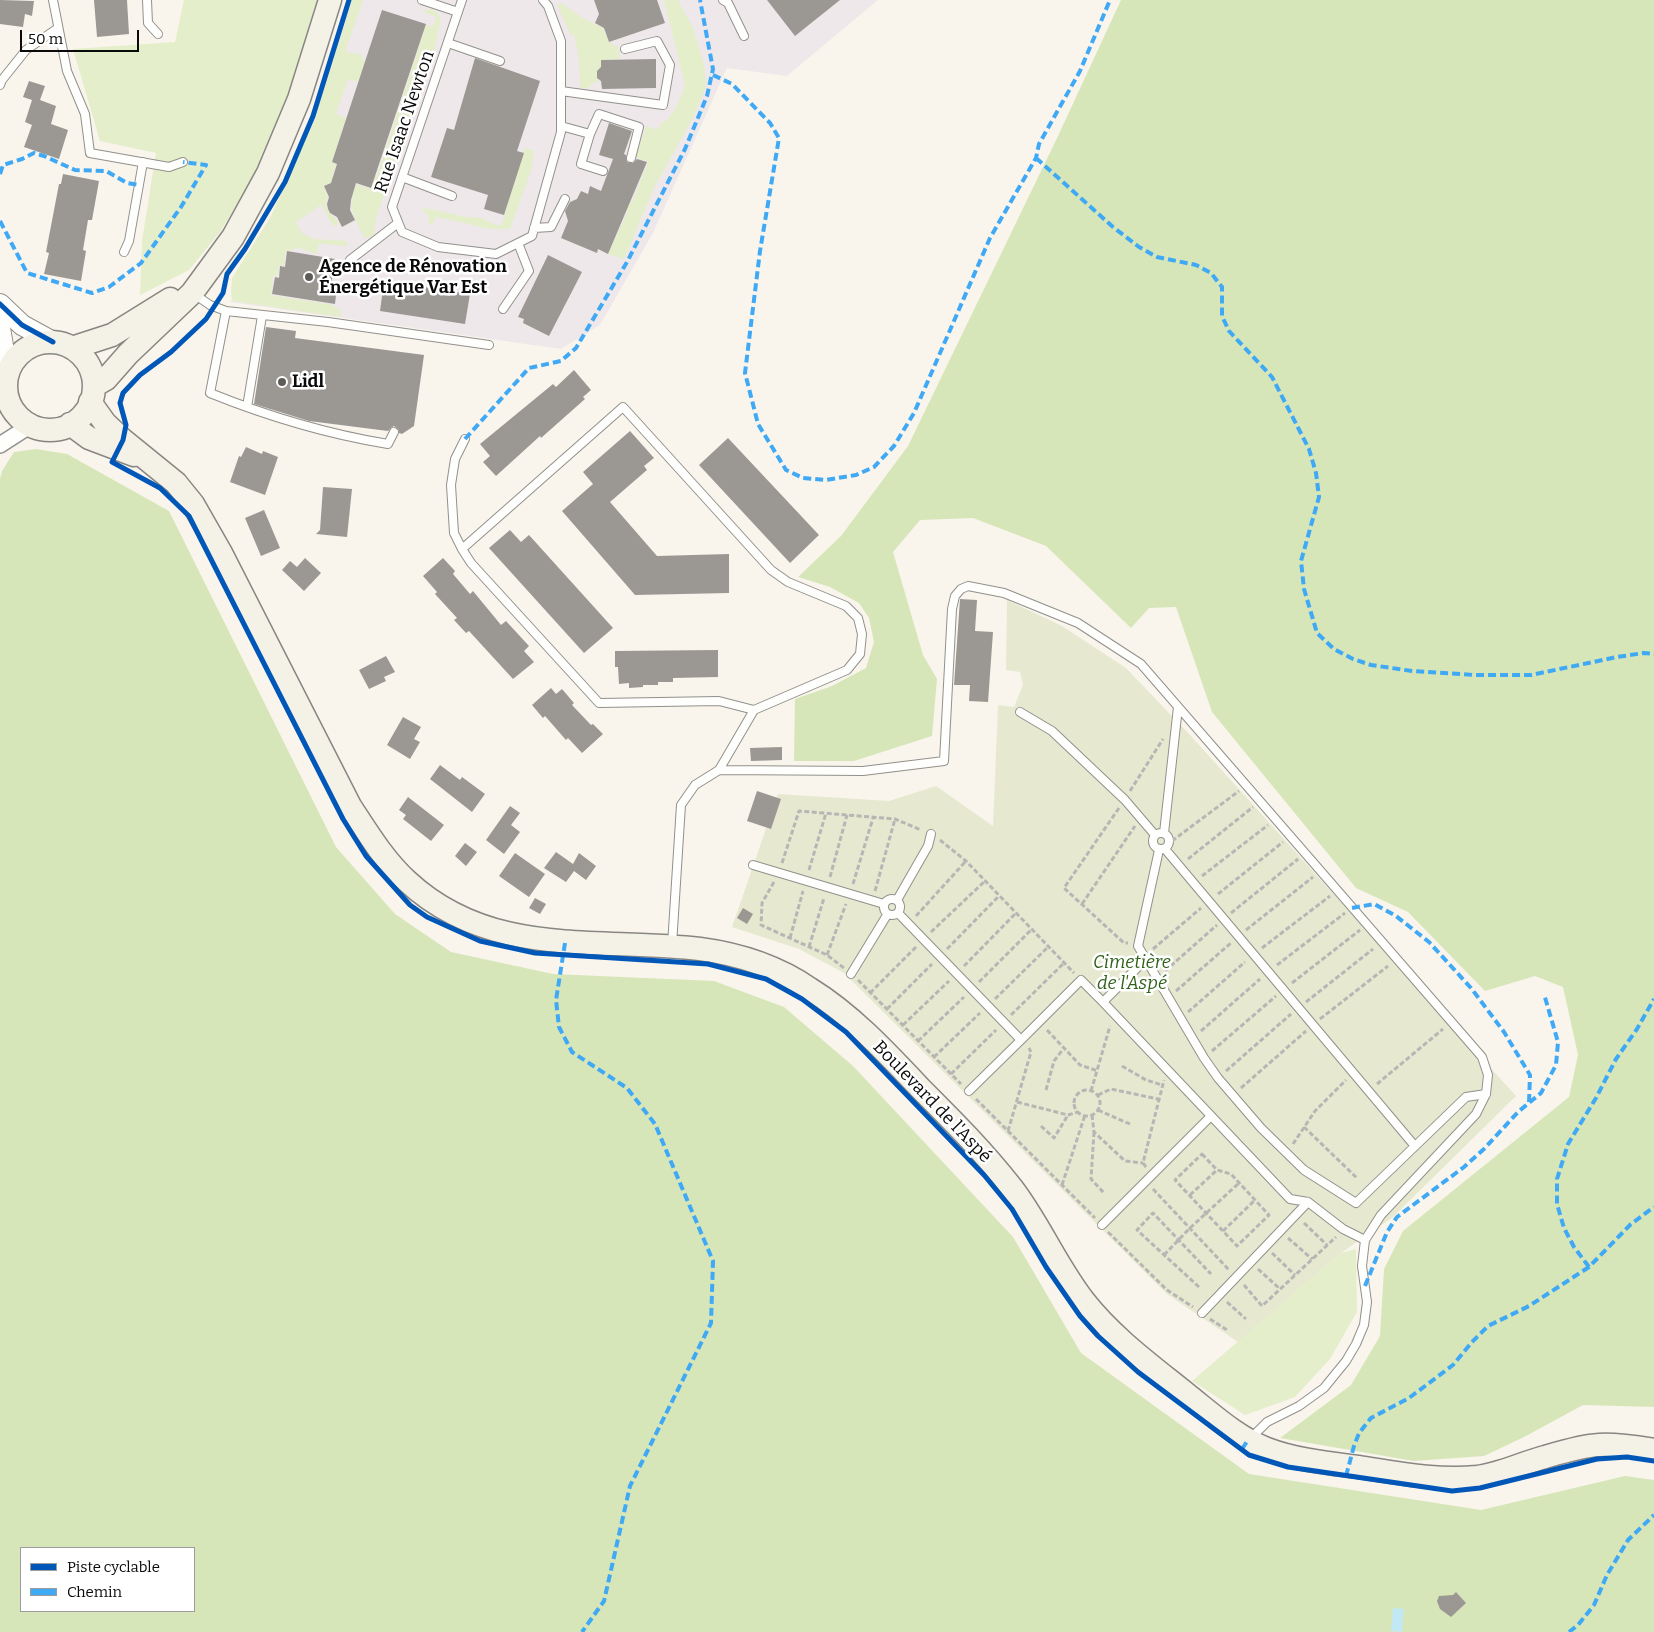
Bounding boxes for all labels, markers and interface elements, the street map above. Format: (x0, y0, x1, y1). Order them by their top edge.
scale bar (22, 20, 141, 52)
text: 50 m (28, 30, 63, 48)
street label: Rue Isaac Newton (370, 48, 440, 196)
place label: Agence de Rénovation Énergétique Var Est (319, 256, 507, 298)
marker: Agence de Rénovation Énergétique Var Est (303, 271, 315, 283)
place label: Lidl (292, 371, 324, 393)
marker: Lidl (276, 376, 288, 388)
park label: Cimetière de l'Aspé (1093, 952, 1171, 994)
street label: Boulevard de l'Aspé (868, 1036, 996, 1168)
legend (20, 1547, 195, 1612)
text: Piste cyclable (67, 1558, 160, 1576)
text: Chemin (67, 1583, 122, 1601)

